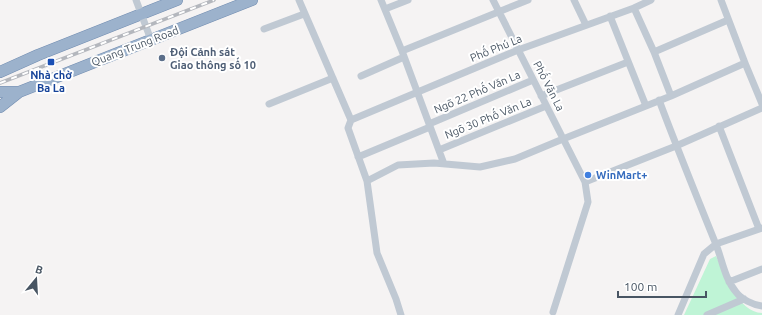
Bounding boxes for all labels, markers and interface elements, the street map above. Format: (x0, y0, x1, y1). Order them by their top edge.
street label: Quang Trung Road (90, 24, 180, 68)
street label: Phố Phú La (468, 31, 524, 64)
place label: Đội Cảnh sát Giao thông số 10 (170, 46, 256, 71)
marker: Đội Cảnh sát Giao thông số 10 (157, 53, 167, 63)
marker: Nhà chờ Ba La (46, 57, 56, 67)
street label: Phố Văn La (531, 58, 568, 113)
street label: Ngõ 22 Phố Văn La (431, 67, 522, 116)
place label: Nhà chờ Ba La (30, 69, 72, 94)
street label: Ngõ 30 Phố Văn La (442, 94, 533, 141)
place label: WinMart+ (596, 169, 648, 181)
marker: WinMart+ (583, 170, 593, 180)
north arrow (16, 259, 56, 299)
text: B (34, 263, 44, 276)
scale bar (618, 273, 706, 299)
text: 100 m (624, 280, 657, 293)

